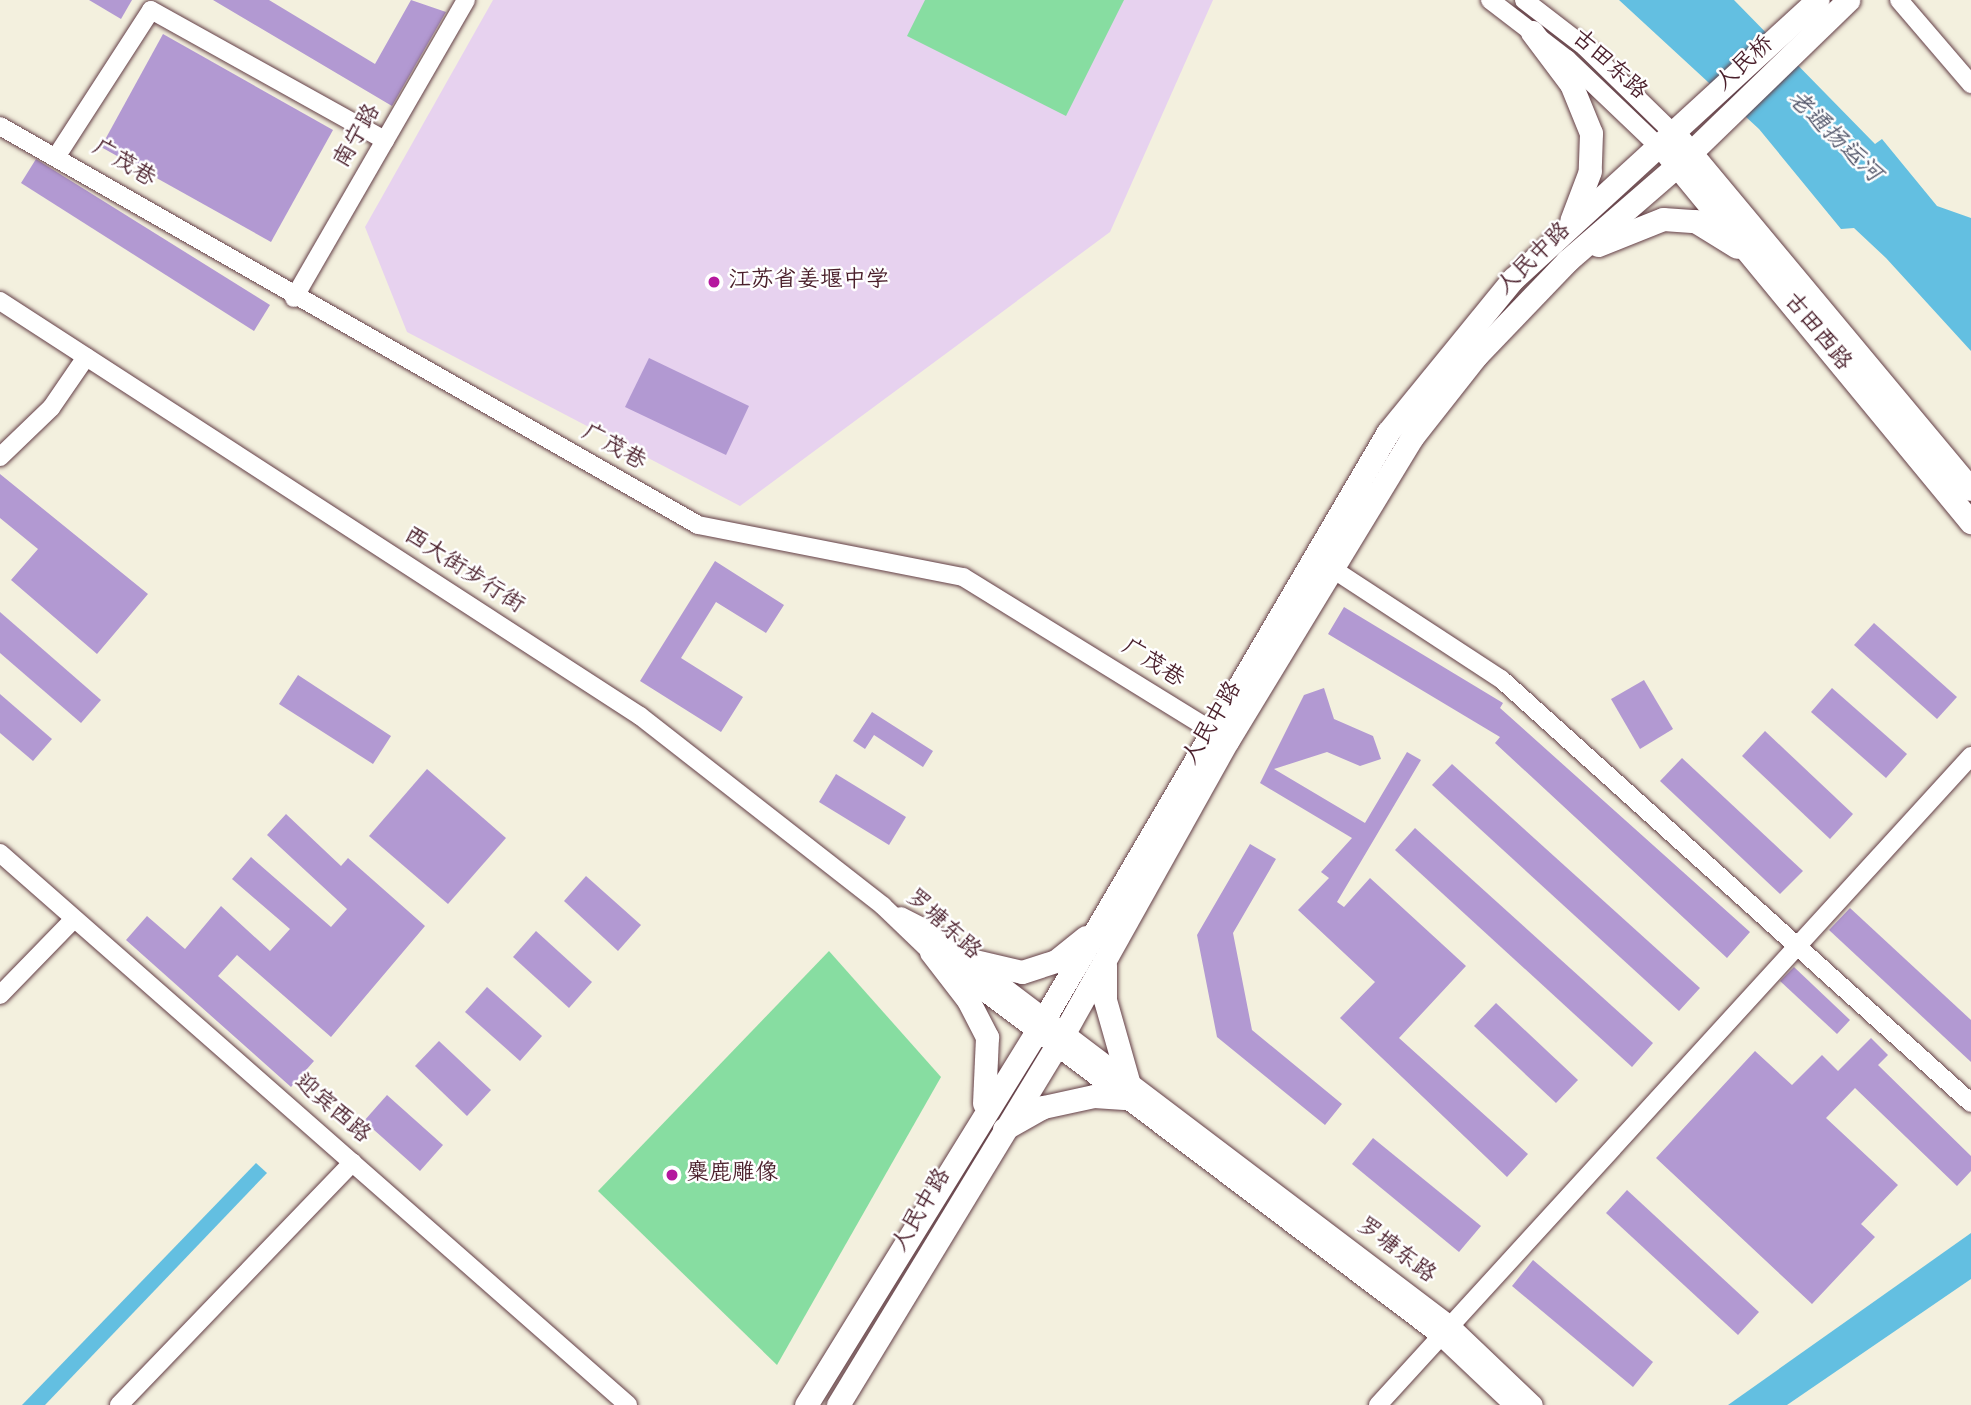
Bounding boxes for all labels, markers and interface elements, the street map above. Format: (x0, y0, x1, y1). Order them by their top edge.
street label: 古田东路 (1565, 25, 1651, 107)
street label: 人民桥 (1711, 32, 1781, 98)
water label: 老通扬运河 (1780, 86, 1886, 190)
street label: 南宁路 (330, 100, 388, 174)
street label: 广茂巷 (86, 135, 160, 195)
street label: 人民中路 (1492, 218, 1578, 302)
place label: 江苏省姜堰中学 (728, 268, 889, 296)
marker: 江苏省姜堰中学 (706, 274, 722, 290)
street label: 古田西路 (1776, 289, 1856, 377)
street label: 广茂巷 (576, 420, 650, 478)
street label: 西大街步行街 (398, 523, 528, 621)
street label: 广茂巷 (1116, 635, 1188, 695)
street label: 人民中路 (1178, 677, 1250, 771)
street label: 罗塘东路 (899, 885, 985, 967)
street label: 迎宾西路 (287, 1069, 375, 1151)
place label: 麋鹿雕像 (686, 1161, 778, 1189)
street label: 人民中路 (887, 1164, 959, 1258)
marker: 麋鹿雕像 (664, 1167, 680, 1183)
street label: 罗塘东路 (1350, 1213, 1440, 1291)

